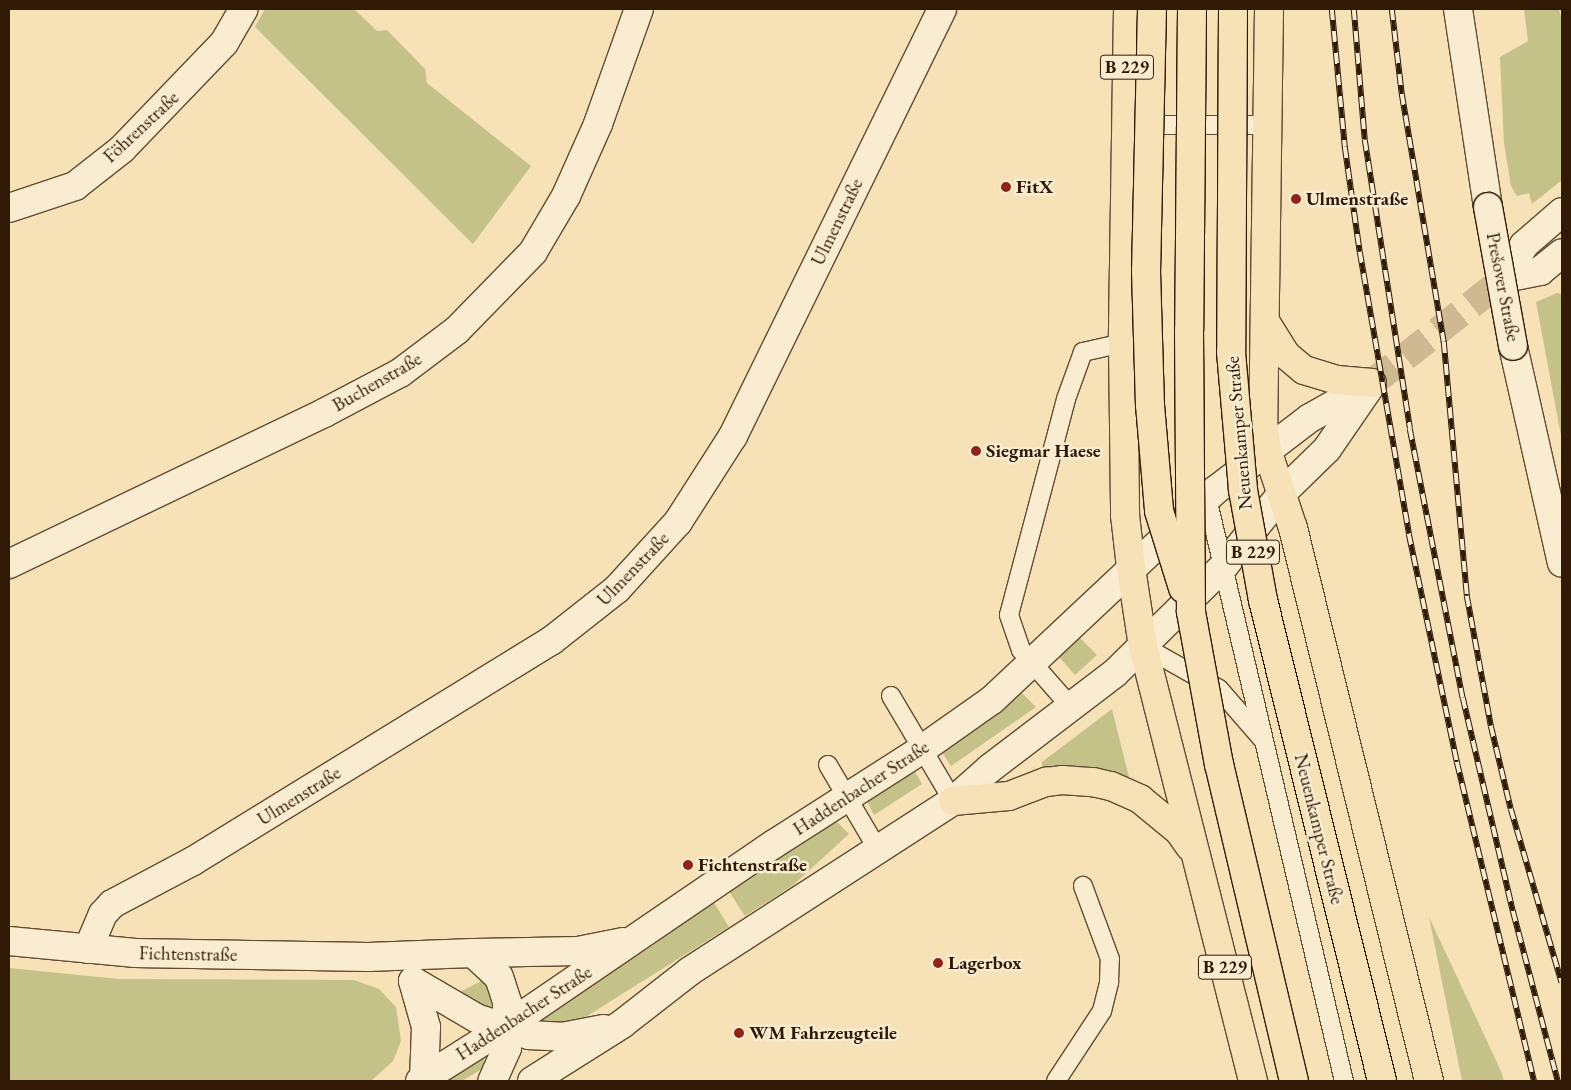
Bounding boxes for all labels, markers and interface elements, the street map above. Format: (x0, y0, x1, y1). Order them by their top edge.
road number: B 229 (1100, 52, 1154, 82)
street label: Föhrenstraße (99, 86, 183, 168)
street label: Ulmenstraße (806, 175, 868, 269)
place label: FitX (1016, 176, 1053, 198)
marker: FitX (1000, 181, 1012, 193)
place label: Ulmenstraße (1306, 188, 1408, 210)
marker: Ulmenstraße (1290, 193, 1302, 205)
street label: Prešover Straße (1481, 231, 1525, 343)
street label: Buchenstraße (328, 347, 426, 417)
street label: Neuenkamper Straße (1221, 355, 1257, 511)
place label: Siegmar Haese (986, 440, 1101, 462)
marker: Siegmar Haese (970, 445, 982, 457)
street label: Ulmenstraße (592, 527, 674, 611)
road number: B 229 (1226, 536, 1280, 568)
street label: Haddenbacher Straße (789, 736, 933, 840)
street label: Neuenkamper Straße (1289, 751, 1349, 907)
street label: Ulmenstraße (253, 761, 345, 831)
place label: Fichtenstraße (698, 854, 807, 876)
marker: Fichtenstraße (682, 859, 694, 871)
street label: Fichtenstraße (139, 942, 237, 966)
place label: Lagerbox (948, 952, 1022, 974)
road number: B 229 (1198, 952, 1252, 982)
marker: Lagerbox (932, 957, 944, 969)
street label: Haddenbacher Straße (452, 961, 596, 1065)
place label: WM Fahrzeugteile (749, 1022, 897, 1044)
marker: WM Fahrzeugteile (733, 1027, 745, 1039)

